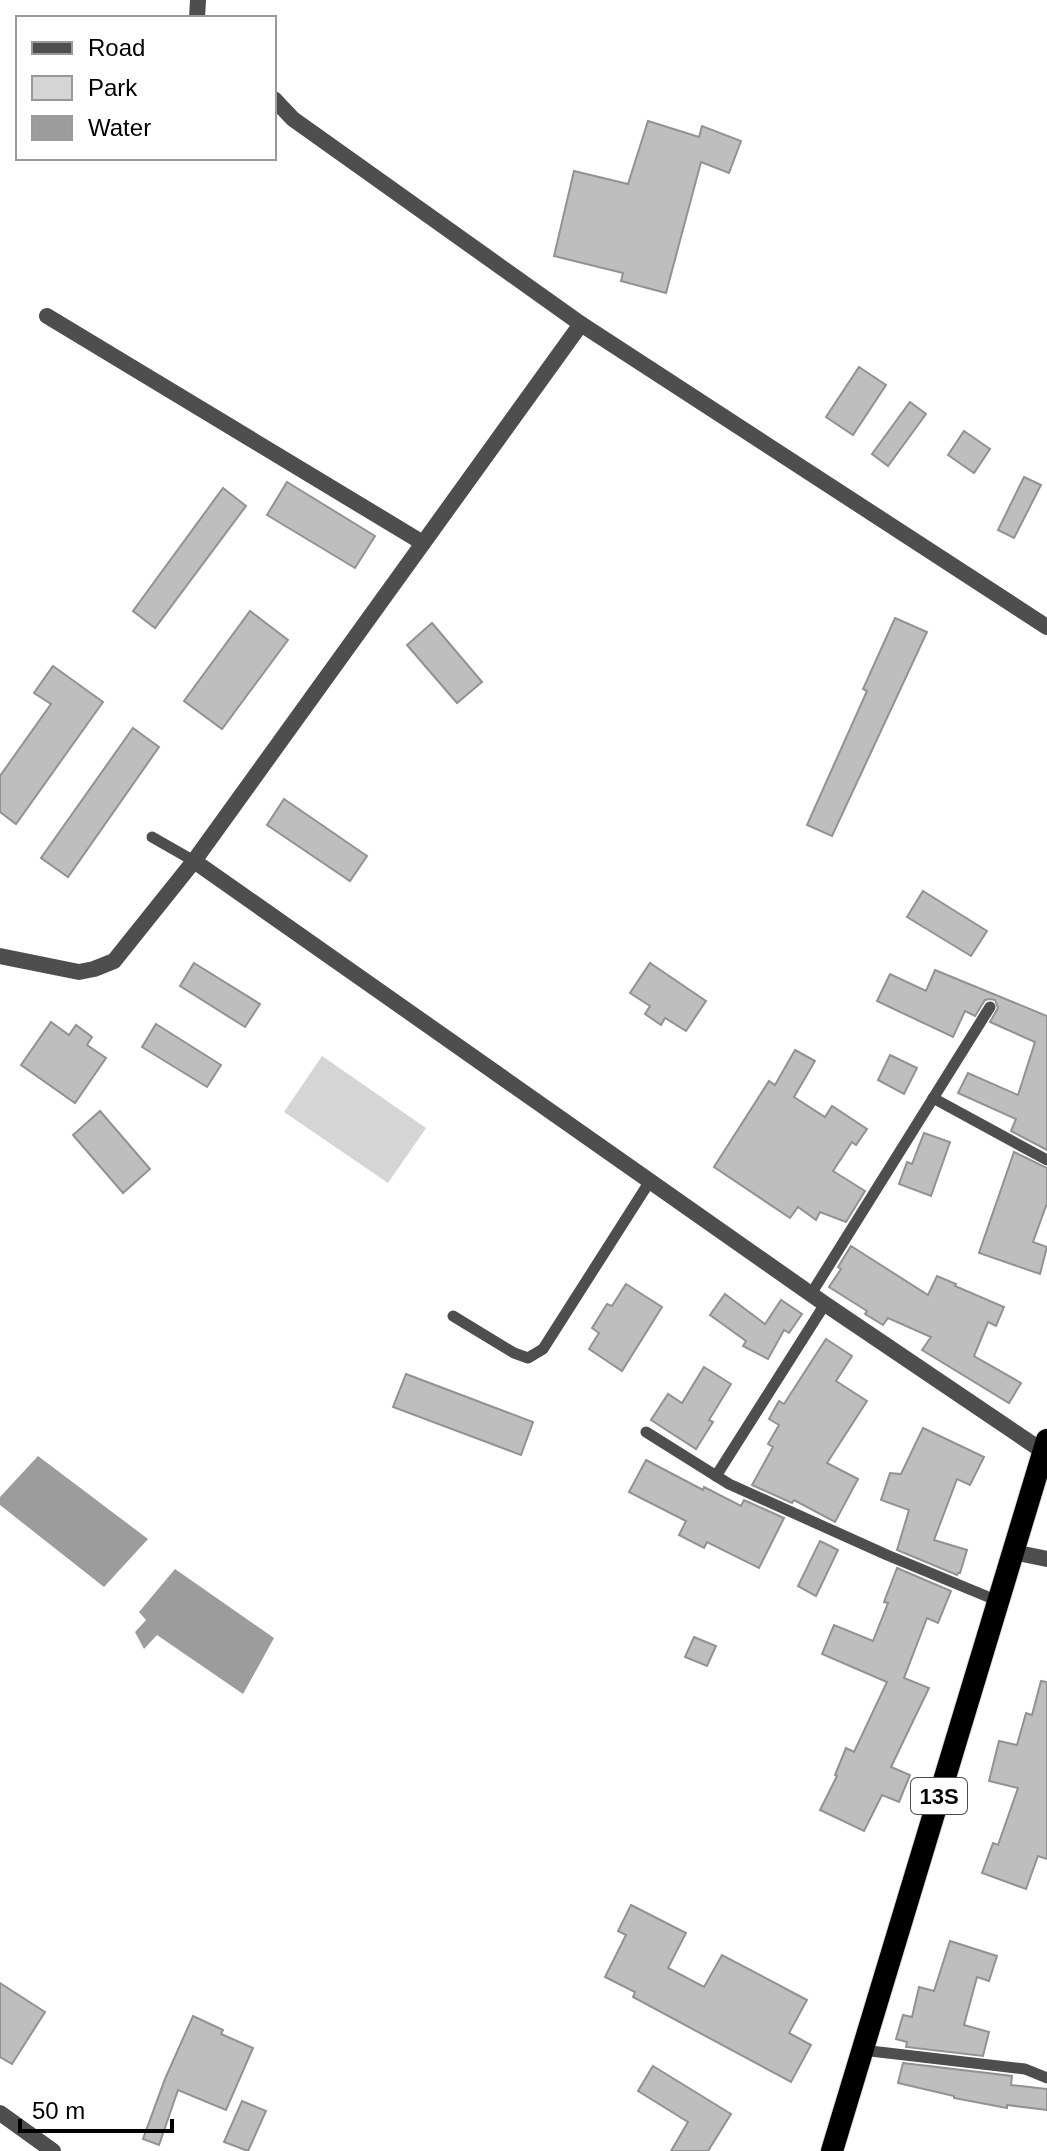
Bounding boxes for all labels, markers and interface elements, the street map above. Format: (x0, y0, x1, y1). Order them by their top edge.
legend (16, 16, 276, 160)
text: Road (88, 34, 145, 61)
text: Park (88, 74, 138, 101)
text: Water (88, 114, 151, 141)
road number: 13S (911, 1778, 967, 1814)
scale bar (20, 2083, 172, 2133)
text: 50 m (32, 2097, 85, 2124)

